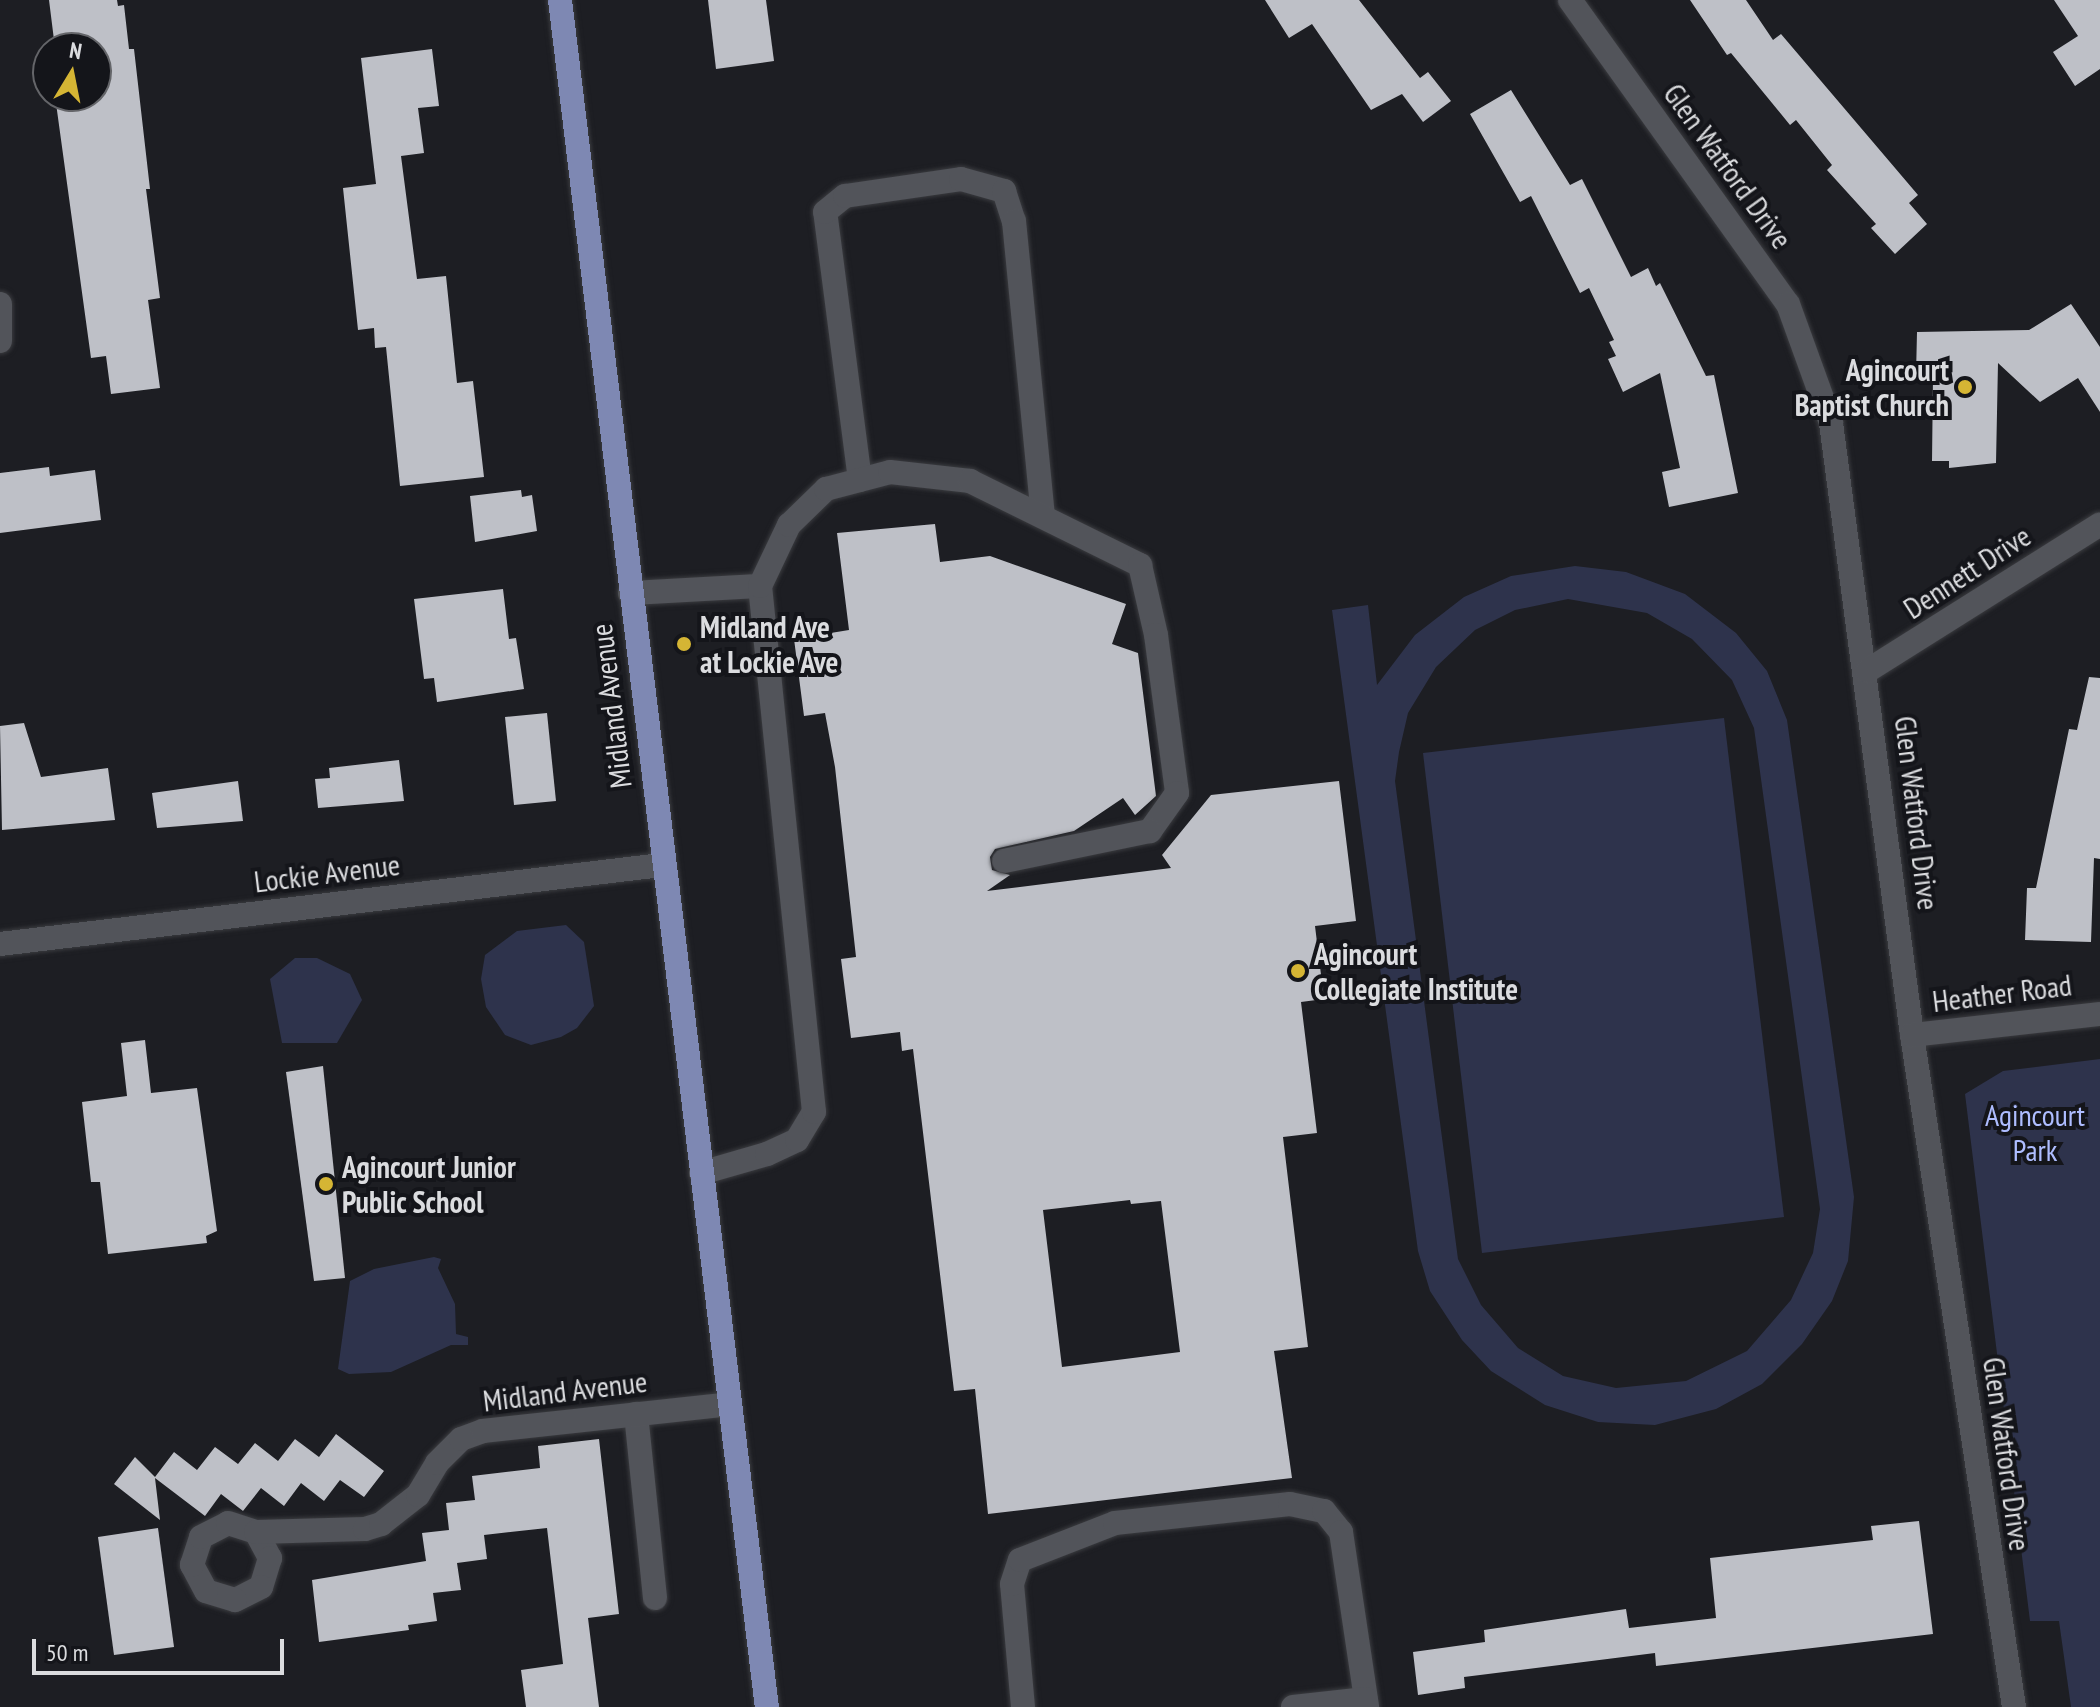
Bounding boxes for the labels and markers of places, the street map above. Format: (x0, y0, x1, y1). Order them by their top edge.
place label: Agincourt Baptist Church (1794, 352, 1949, 422)
marker: Agincourt Baptist Church (1956, 378, 1974, 396)
place label: Midland Ave at Lockie Ave (700, 609, 839, 680)
marker: Midland Ave at Lockie Ave (675, 635, 693, 653)
place label: Agincourt Collegiate Institute (1314, 936, 1518, 1006)
marker: Agincourt Collegiate Institute (1289, 962, 1307, 980)
place label: Agincourt Junior Public School (342, 1149, 516, 1220)
marker: Agincourt Junior Public School (317, 1175, 335, 1193)

